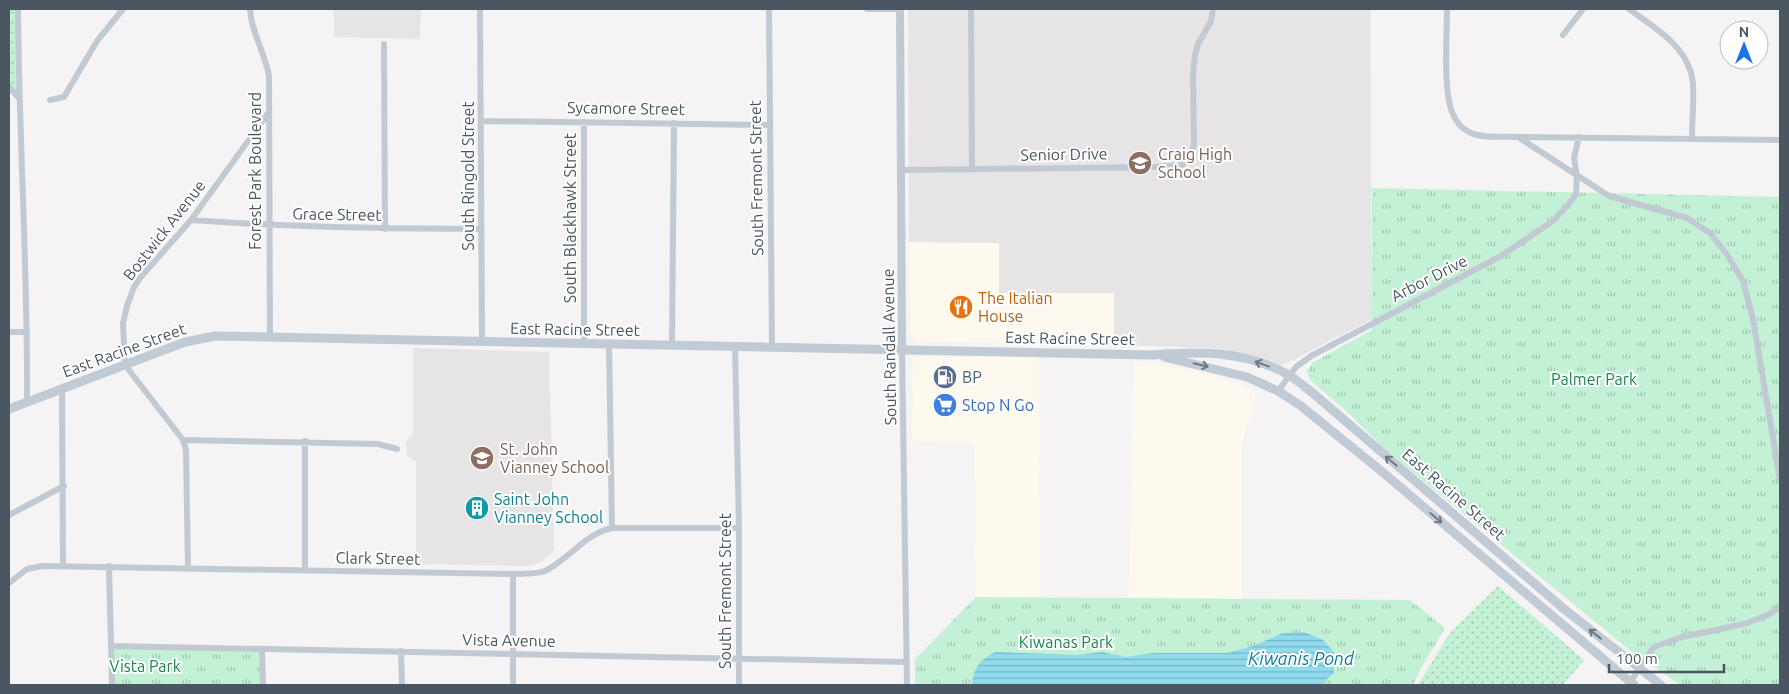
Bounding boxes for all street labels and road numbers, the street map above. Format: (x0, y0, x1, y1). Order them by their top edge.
street label: Forest Park Boulevard (246, 92, 264, 250)
street label: Sycamore Street (567, 98, 686, 118)
street label: South Fremont Street (746, 99, 766, 256)
street label: South Ringold Street (459, 101, 477, 251)
street label: South Blackhawk Street (561, 132, 579, 303)
street label: Senior Drive (1020, 144, 1108, 164)
street label: Bostwick Avenue (119, 176, 209, 284)
street label: Grace Street (292, 204, 383, 224)
street label: Arbor Drive (1388, 251, 1470, 305)
street label: South Randall Avenue (879, 268, 899, 426)
street label: East Racine Street (60, 319, 189, 381)
street label: East Racine Street (510, 319, 641, 339)
street label: East Racine Street (1005, 328, 1136, 348)
street label: East Racine Street (1399, 445, 1509, 544)
street label: South Fremont Street (716, 512, 734, 669)
street label: Clark Street (335, 548, 421, 568)
street label: Vista Avenue (462, 630, 556, 650)

